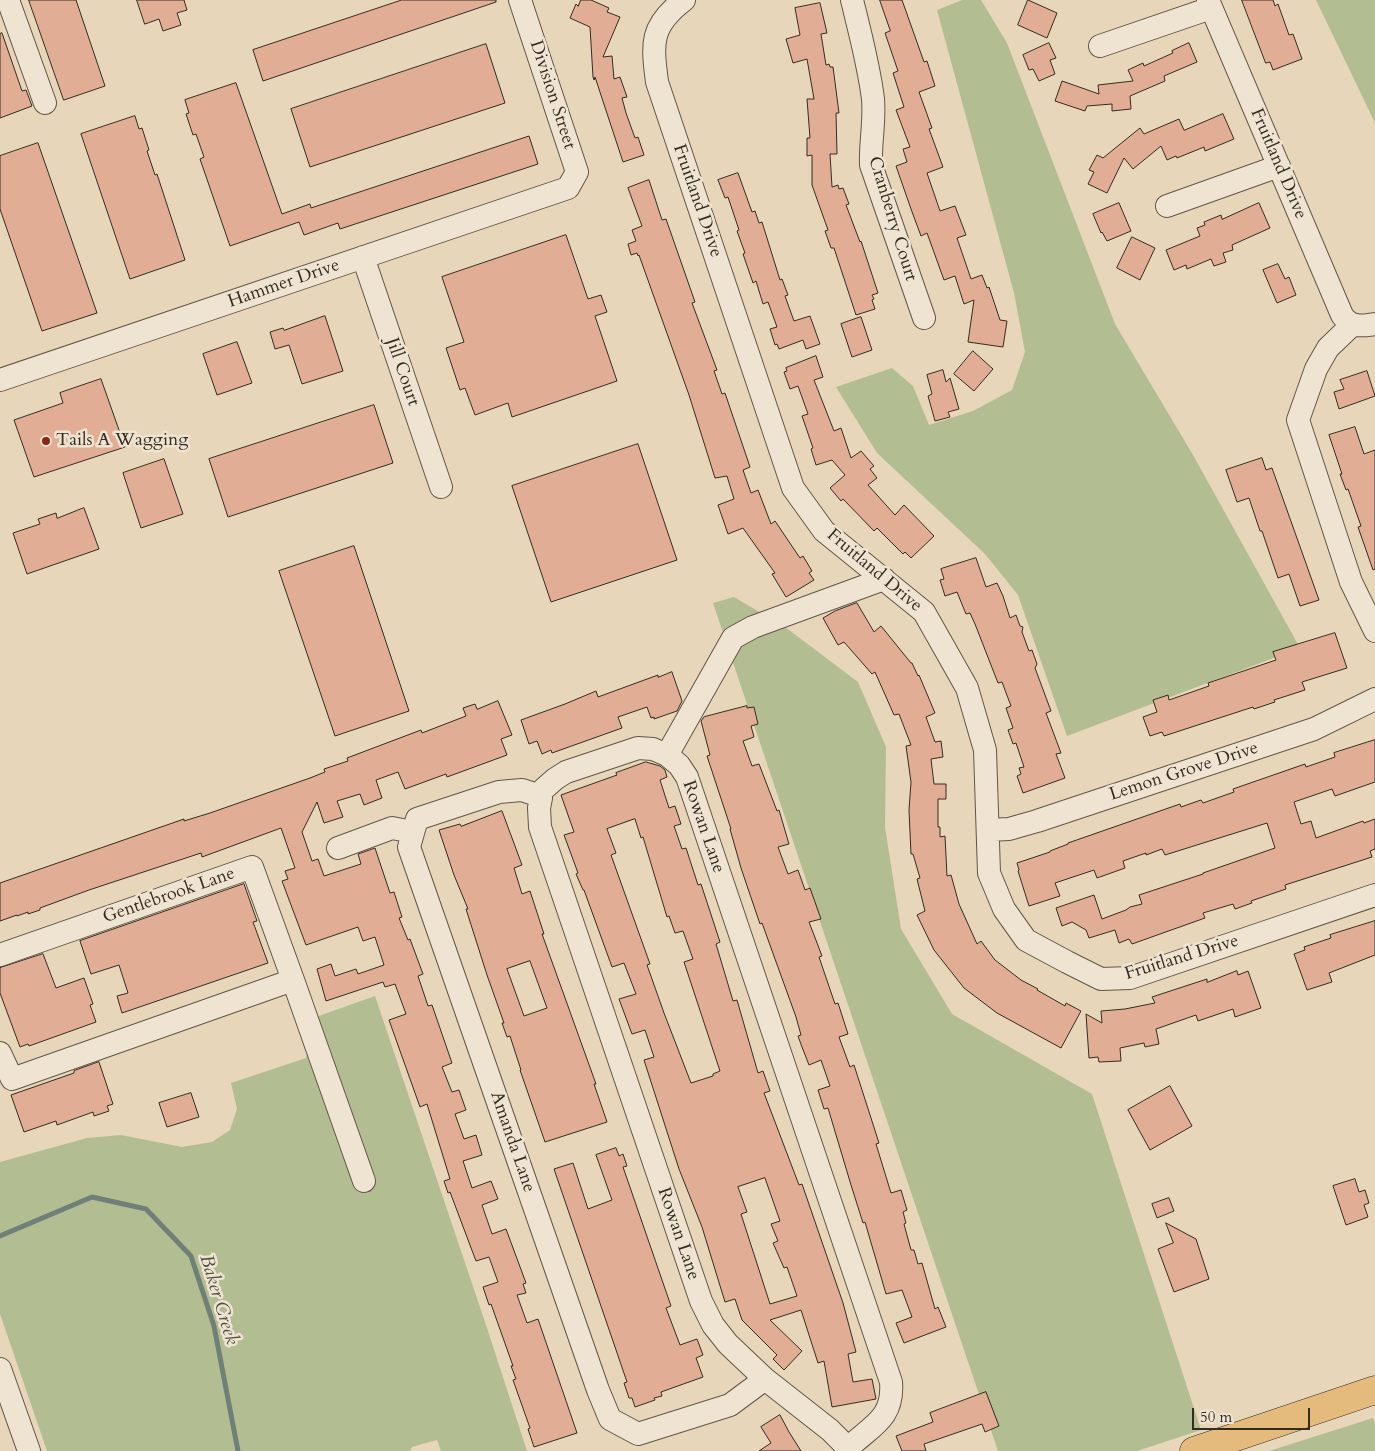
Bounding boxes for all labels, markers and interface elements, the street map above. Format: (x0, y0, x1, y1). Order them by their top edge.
street label: Division Street (524, 38, 580, 152)
street label: Fruitland Drive (1245, 105, 1311, 223)
street label: Fruitland Drive (668, 142, 726, 260)
street label: Cranberry Court (863, 154, 921, 284)
street label: Hammer Drive (225, 255, 343, 313)
street label: Jill Court (380, 335, 424, 409)
place label: Tails A Wagging (56, 430, 188, 452)
marker: Tails A Wagging (40, 435, 52, 447)
street label: Fruitland Drive (822, 525, 926, 617)
street label: Lemon Grove Drive (1107, 738, 1261, 806)
street label: Rowan Lane (677, 778, 729, 876)
street label: Gentlebrook Lane (100, 863, 238, 929)
street label: Fruitland Drive (1122, 930, 1242, 986)
street label: Amanda Lane (485, 1089, 539, 1195)
street label: Rowan Lane (652, 1185, 704, 1283)
water label: Baker Creek (194, 1252, 242, 1348)
scale bar (1195, 1398, 1312, 1430)
text: 50 m (1200, 1407, 1232, 1427)

